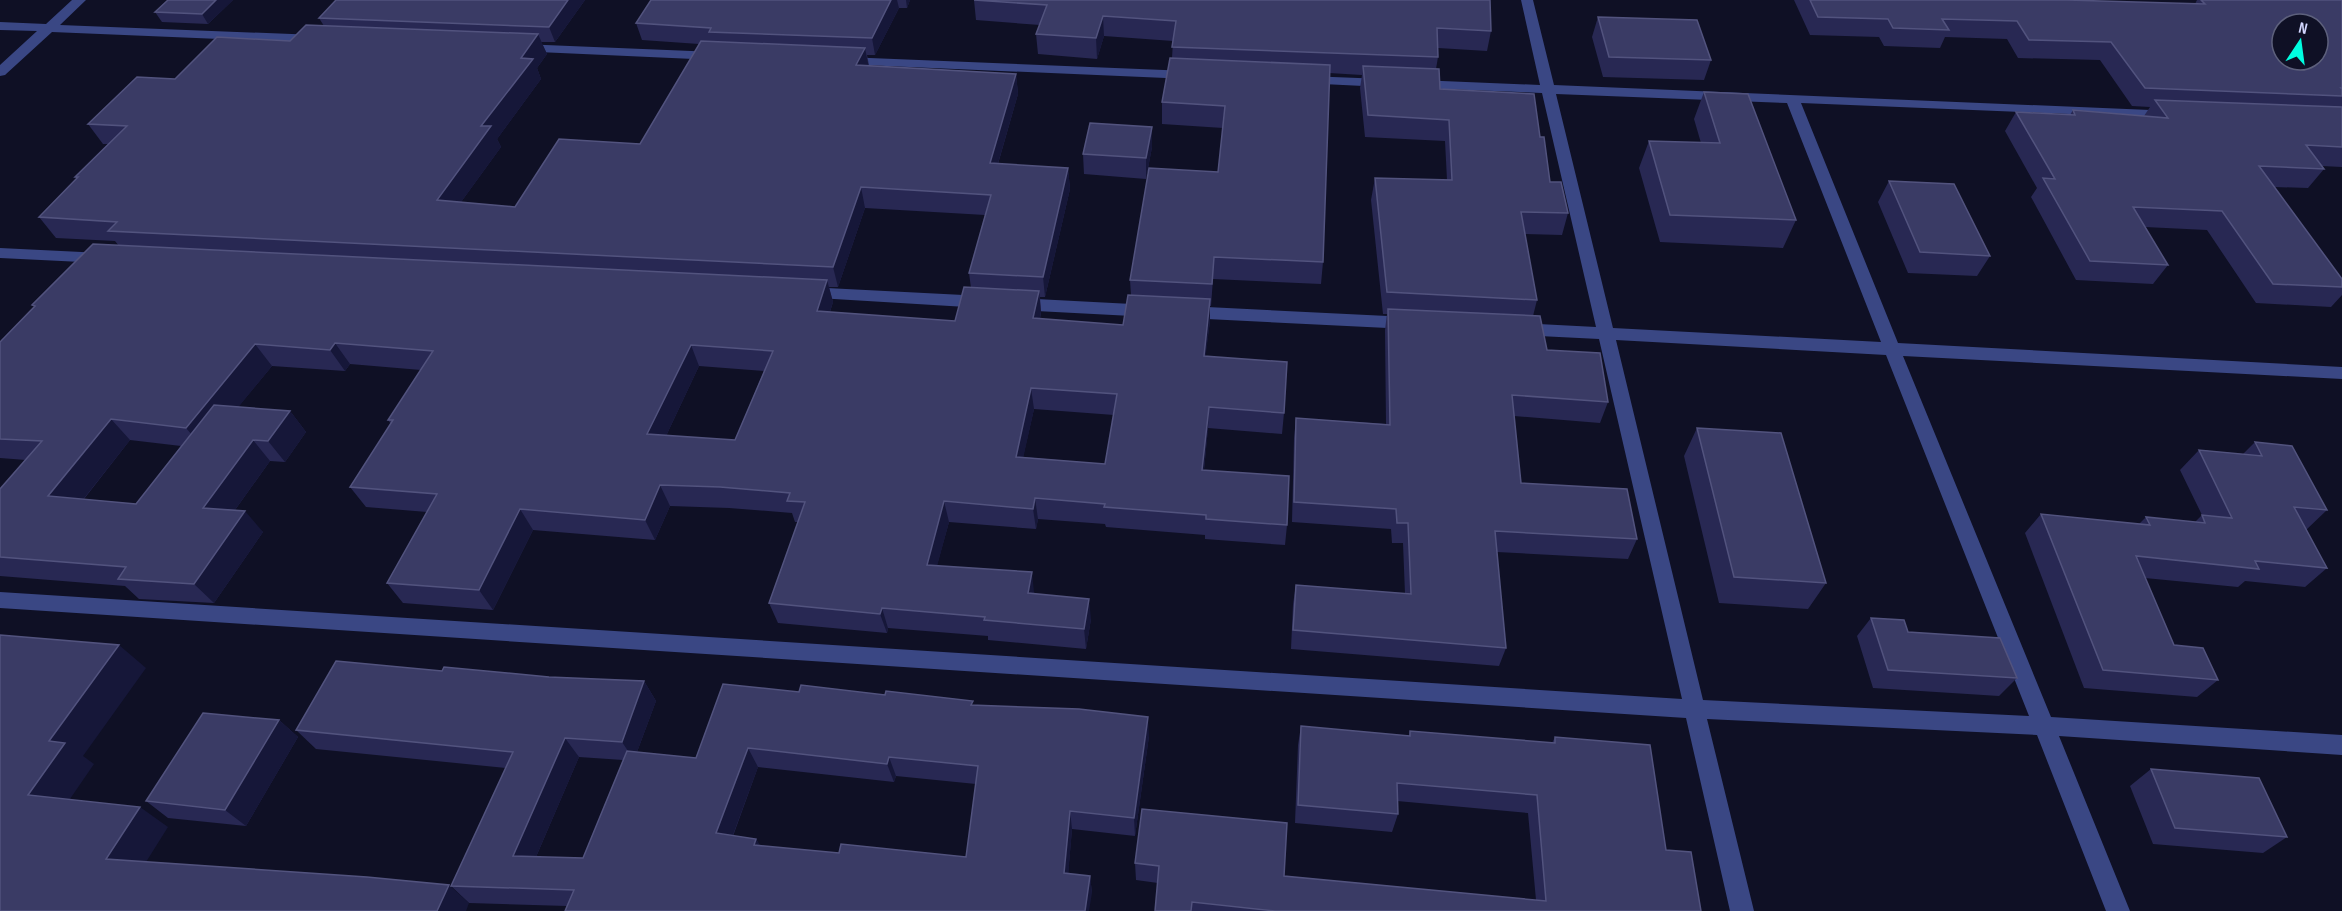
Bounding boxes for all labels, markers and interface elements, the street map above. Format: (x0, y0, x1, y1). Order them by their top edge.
north arrow (2270, 12, 2330, 72)
text: N (2297, 19, 2309, 39)

